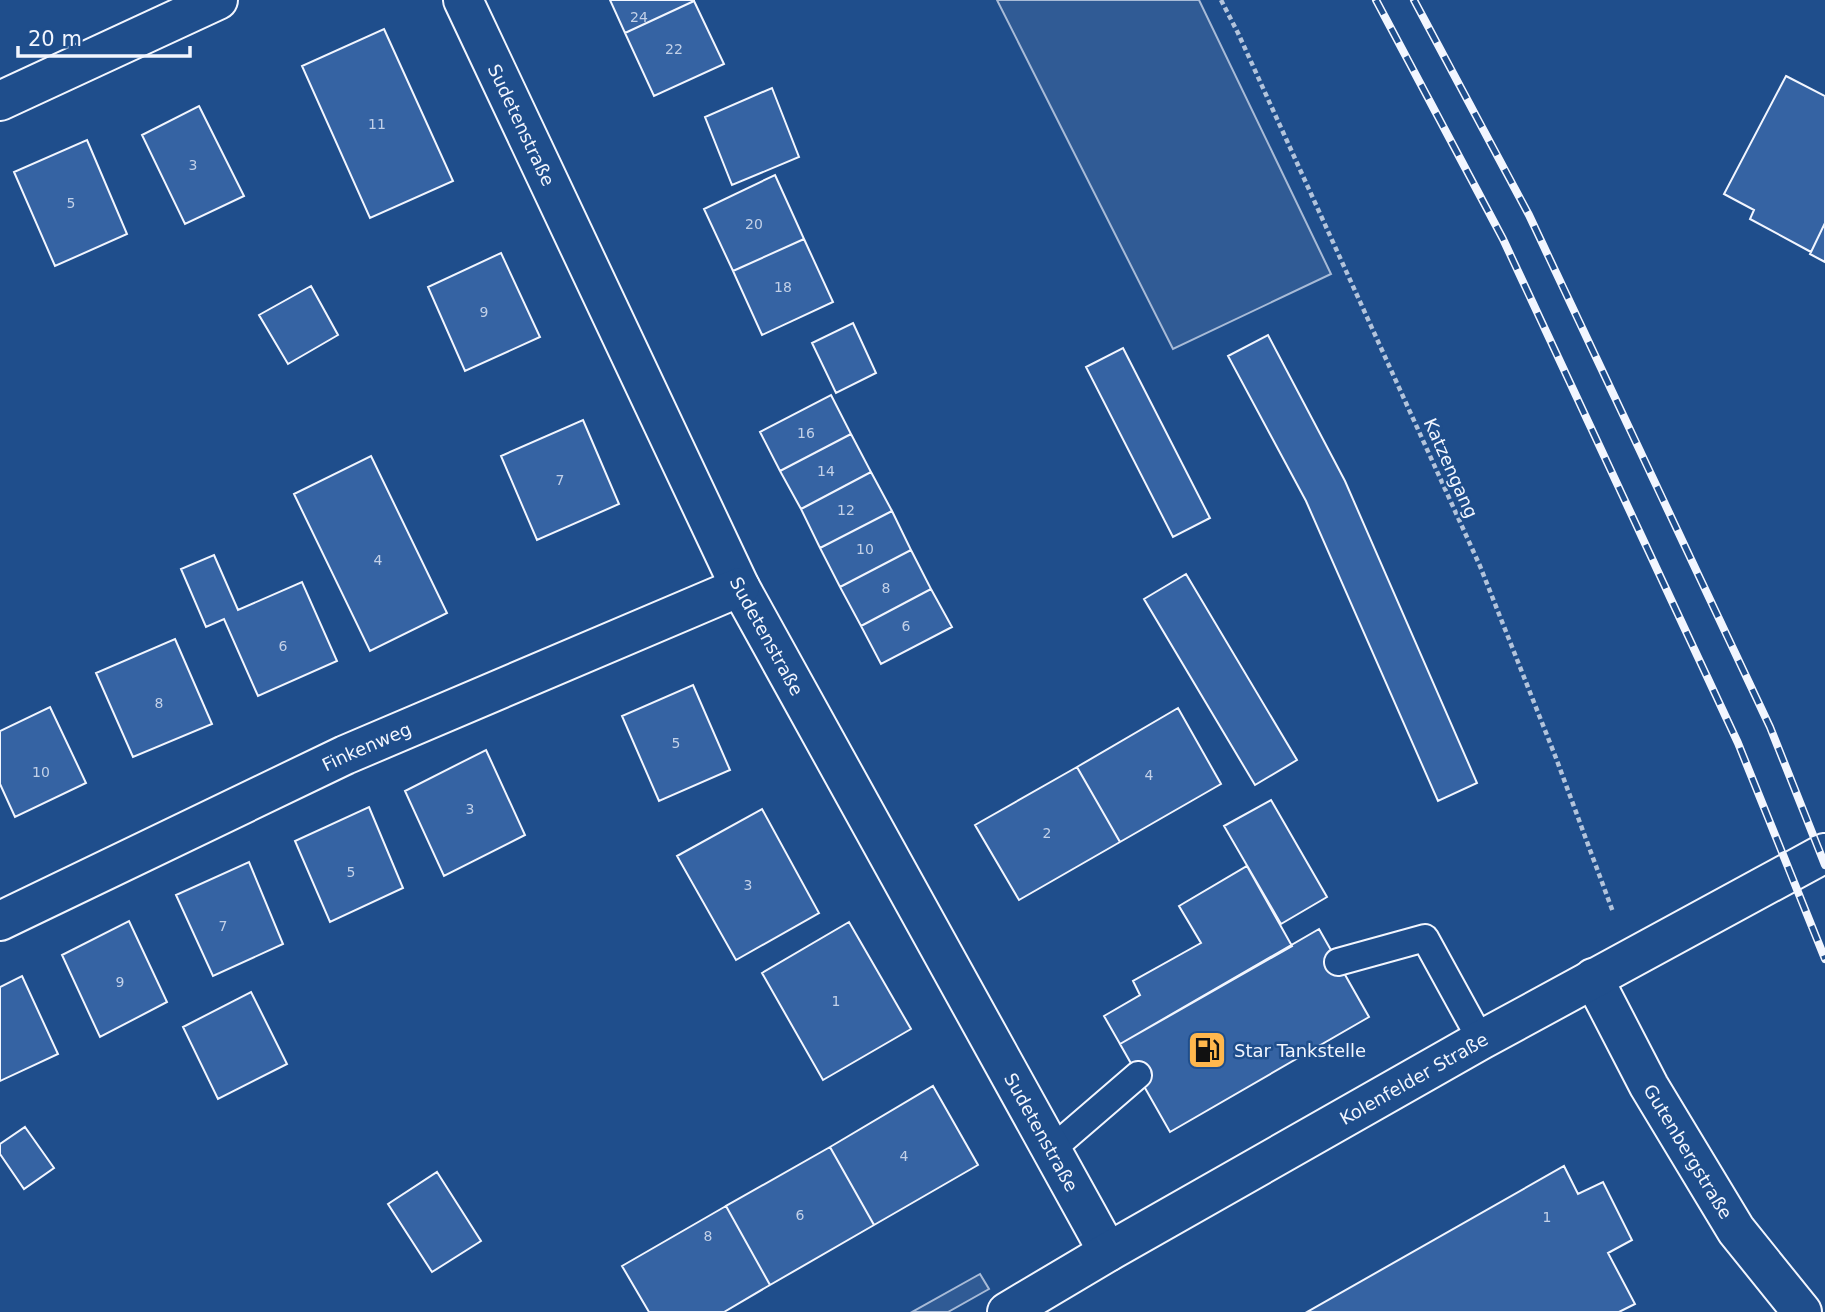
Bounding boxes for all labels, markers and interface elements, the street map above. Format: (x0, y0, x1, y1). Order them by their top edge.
house number: 24 (630, 9, 648, 25)
scale bar (18, 14, 189, 58)
text: 20 m (28, 27, 82, 51)
house number: 22 (665, 41, 683, 57)
street label: Sudetenstraße (484, 61, 560, 189)
house number: 11 (368, 116, 386, 132)
house number: 3 (189, 157, 197, 173)
house number: 5 (67, 195, 75, 211)
house number: 20 (745, 216, 763, 232)
house number: 18 (774, 279, 792, 295)
house number: 9 (480, 304, 488, 320)
street label: Katzengang (1420, 415, 1482, 521)
house number: 16 (797, 425, 815, 441)
house number: 14 (817, 463, 835, 479)
house number: 7 (556, 472, 564, 488)
house number: 12 (837, 502, 855, 518)
house number: 10 (856, 541, 874, 557)
house number: 4 (374, 552, 383, 568)
street label: Sudetenstraße (726, 573, 808, 699)
house number: 8 (882, 580, 890, 596)
house number: 6 (902, 618, 911, 634)
house number: 6 (279, 638, 288, 654)
house number: 8 (155, 695, 163, 711)
street label: Finkenweg (318, 718, 414, 775)
house number: 5 (672, 735, 680, 751)
house number: 10 (32, 764, 50, 780)
house number: 4 (1145, 767, 1154, 783)
house number: 3 (466, 801, 474, 817)
house number: 2 (1043, 825, 1051, 841)
house number: 5 (347, 864, 355, 880)
house number: 3 (744, 877, 752, 893)
house number: 7 (219, 918, 227, 934)
house number: 9 (116, 974, 124, 990)
house number: 1 (832, 993, 840, 1009)
street label: Kolenfelder Straße (1336, 1028, 1491, 1129)
fuel station icon: Star Tankstelle (1186, 1029, 1228, 1071)
place label: Star Tankstelle (1234, 1040, 1366, 1061)
street label: Sudetenstraße (1000, 1069, 1083, 1195)
street label: Gutenbergstraße (1640, 1080, 1737, 1222)
house number: 4 (900, 1148, 909, 1164)
house number: 6 (796, 1207, 805, 1223)
house number: 1 (1543, 1209, 1551, 1225)
house number: 8 (704, 1228, 712, 1244)

